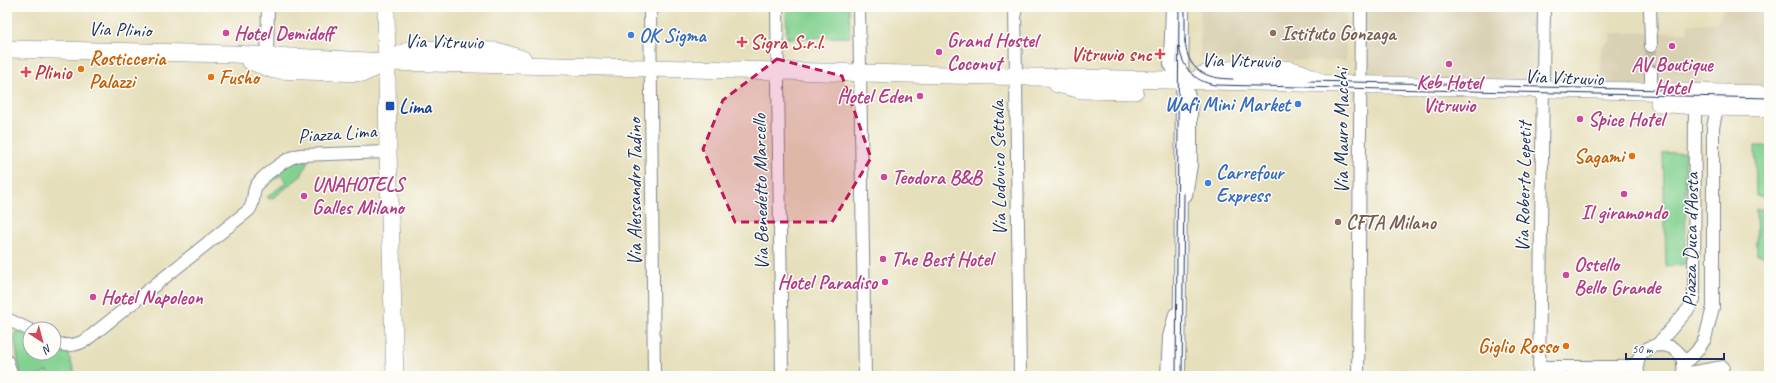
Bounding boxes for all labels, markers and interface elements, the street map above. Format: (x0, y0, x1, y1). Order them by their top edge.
street label: Via Plinio (88, 16, 154, 43)
place label: Hotel Demidoff (234, 21, 338, 46)
place label: Istituto Gonzaga (1281, 21, 1397, 46)
place label: OK Sigma (639, 23, 707, 48)
marker: Hotel Demidoff (221, 28, 231, 38)
street label: Via Vitruvio (404, 28, 484, 55)
place label: Grand Hostel Coconut (947, 28, 1041, 76)
marker: Istituto Gonzaga (1268, 28, 1278, 38)
marker: OK Sigma (626, 30, 636, 40)
place label: Sigra S.r.l. (750, 30, 825, 55)
marker: Sigra S.r.l. (737, 37, 747, 47)
marker: AV Boutique Hotel (1667, 41, 1677, 51)
place label: Vitruvio snc (1071, 42, 1153, 67)
place label: Rosticceria Palazzi (89, 46, 167, 94)
marker: Grand Hostel Coconut (934, 47, 944, 57)
street label: Via Vitruvio (1201, 47, 1281, 74)
marker: Vitruvio snc (1155, 49, 1165, 59)
place label: AV Boutique Hotel (1631, 52, 1714, 100)
marker: Keb Hotel Vitruvio (1444, 59, 1454, 69)
place label: Plinio (34, 60, 73, 85)
marker: Rosticceria Palazzi (76, 64, 86, 74)
street label: Via Vitruvio (1524, 64, 1605, 91)
place label: Fusho (219, 65, 261, 90)
street label: Via Mauro Macchi (1329, 66, 1354, 194)
marker: Plinio (21, 67, 31, 77)
place label: Keb Hotel Vitruvio (1416, 70, 1485, 118)
marker: Fusho (206, 72, 216, 82)
place label: Hotel Eden (837, 84, 913, 109)
marker: Hotel Eden (915, 91, 925, 101)
place label: Wafi Mini Market (1165, 92, 1292, 117)
place label: Lima (399, 94, 433, 119)
street label: Via Lodovico Settala (985, 98, 1012, 236)
marker: Wafi Mini Market (1293, 99, 1303, 109)
marker: Lima (384, 100, 396, 112)
place label: Spice Hotel (1588, 107, 1668, 132)
street label: Via Benedetto Marcello (747, 113, 774, 270)
marker: Spice Hotel (1575, 114, 1585, 124)
street label: Via Alessandro Tadino (622, 116, 647, 266)
street label: Piazza Lima (297, 118, 379, 149)
street label: Via Roberto Lepetit (1510, 118, 1537, 252)
place label: Sagami (1574, 144, 1627, 169)
marker: Sagami (1627, 151, 1637, 161)
place label: Carrefour Express (1216, 160, 1286, 208)
place label: Teodora B&B (892, 165, 983, 190)
street label: Piazza Duca d'Aosta (1677, 170, 1704, 308)
place label: UNAHOTELS Galles Milano (312, 172, 407, 220)
marker: Teodora B&B (879, 172, 889, 182)
marker: Carrefour Express (1203, 178, 1213, 188)
marker: Il giramondo (1619, 189, 1629, 199)
marker: UNAHOTELS Galles Milano (299, 191, 309, 201)
place label: Il giramondo (1581, 200, 1669, 225)
place label: CFTA Milano (1346, 210, 1437, 235)
marker: CFTA Milano (1333, 217, 1343, 227)
place label: The Best Hotel (891, 247, 996, 272)
place label: Ostello Bello Grande (1574, 252, 1662, 300)
marker: The Best Hotel (878, 254, 888, 264)
place label: Hotel Paradiso (777, 270, 879, 295)
marker: Ostello Bello Grande (1561, 270, 1571, 280)
marker: Hotel Paradiso (880, 277, 890, 287)
place label: Hotel Napoleon (101, 285, 204, 310)
marker: Hotel Napoleon (88, 292, 98, 302)
north arrow (22, 321, 62, 361)
place label: Giglio Rosso (1478, 334, 1560, 359)
scale bar (1626, 335, 1724, 361)
text: N (39, 341, 55, 358)
marker: Giglio Rosso (1561, 341, 1571, 351)
text: 50 m (1632, 341, 1654, 357)

